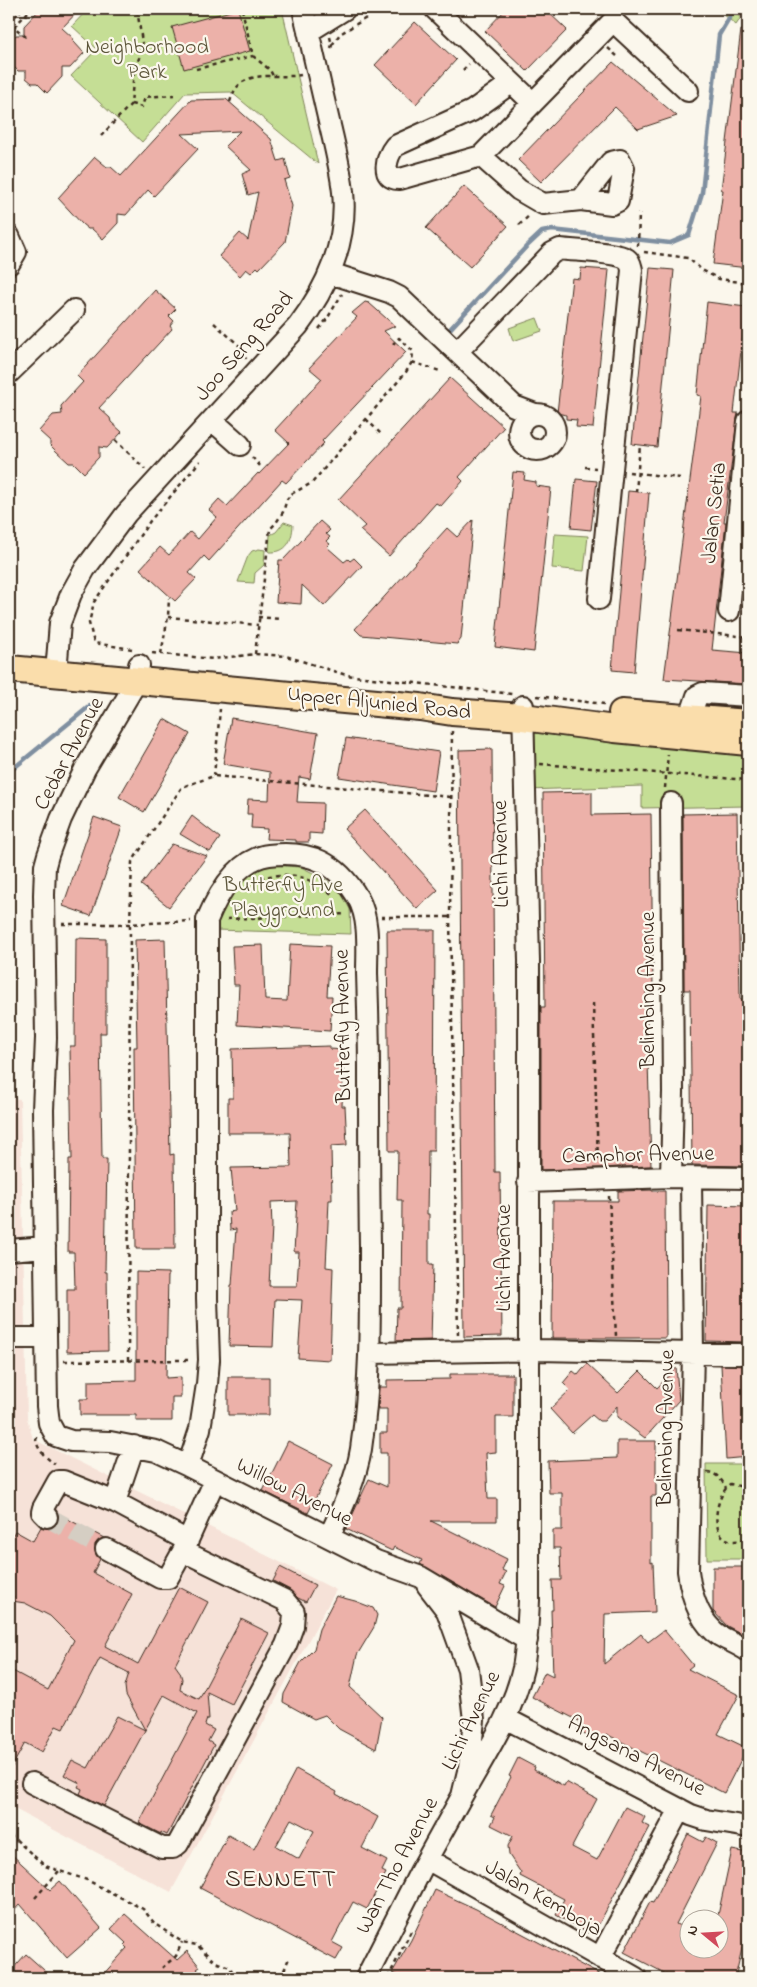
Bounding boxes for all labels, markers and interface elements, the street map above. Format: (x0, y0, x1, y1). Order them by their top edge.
park label: Neighborhood Park (85, 32, 209, 89)
street label: Joo Seng Road (188, 285, 303, 410)
street label: Jalan Setia (694, 461, 736, 565)
street label: Upper Aljunied Road (286, 678, 472, 730)
street label: Cedar Avenue (27, 691, 113, 816)
street label: Lichi Avenue (485, 800, 519, 908)
park label: Butterfly Ave Playground (222, 870, 343, 928)
street label: Belimbing Avenue (633, 911, 666, 1070)
street label: Butterfly Avenue (327, 949, 362, 1104)
street label: Camphor Avenue (562, 1139, 715, 1173)
street label: Lichi Avenue (489, 1204, 521, 1312)
street label: Belimbing Avenue (650, 1349, 685, 1508)
street label: Willow Avenue (230, 1450, 358, 1536)
street label: Lichi Avenue (434, 1666, 510, 1776)
street label: Angsana Avenue (561, 1708, 711, 1807)
street label: Wan Tho Avenue (348, 1792, 448, 1940)
street label: Jalan Kemboja (478, 1852, 608, 1946)
district label: SENNETT (225, 1863, 337, 1898)
north arrow (680, 1910, 730, 1960)
text: N (682, 1923, 705, 1938)

